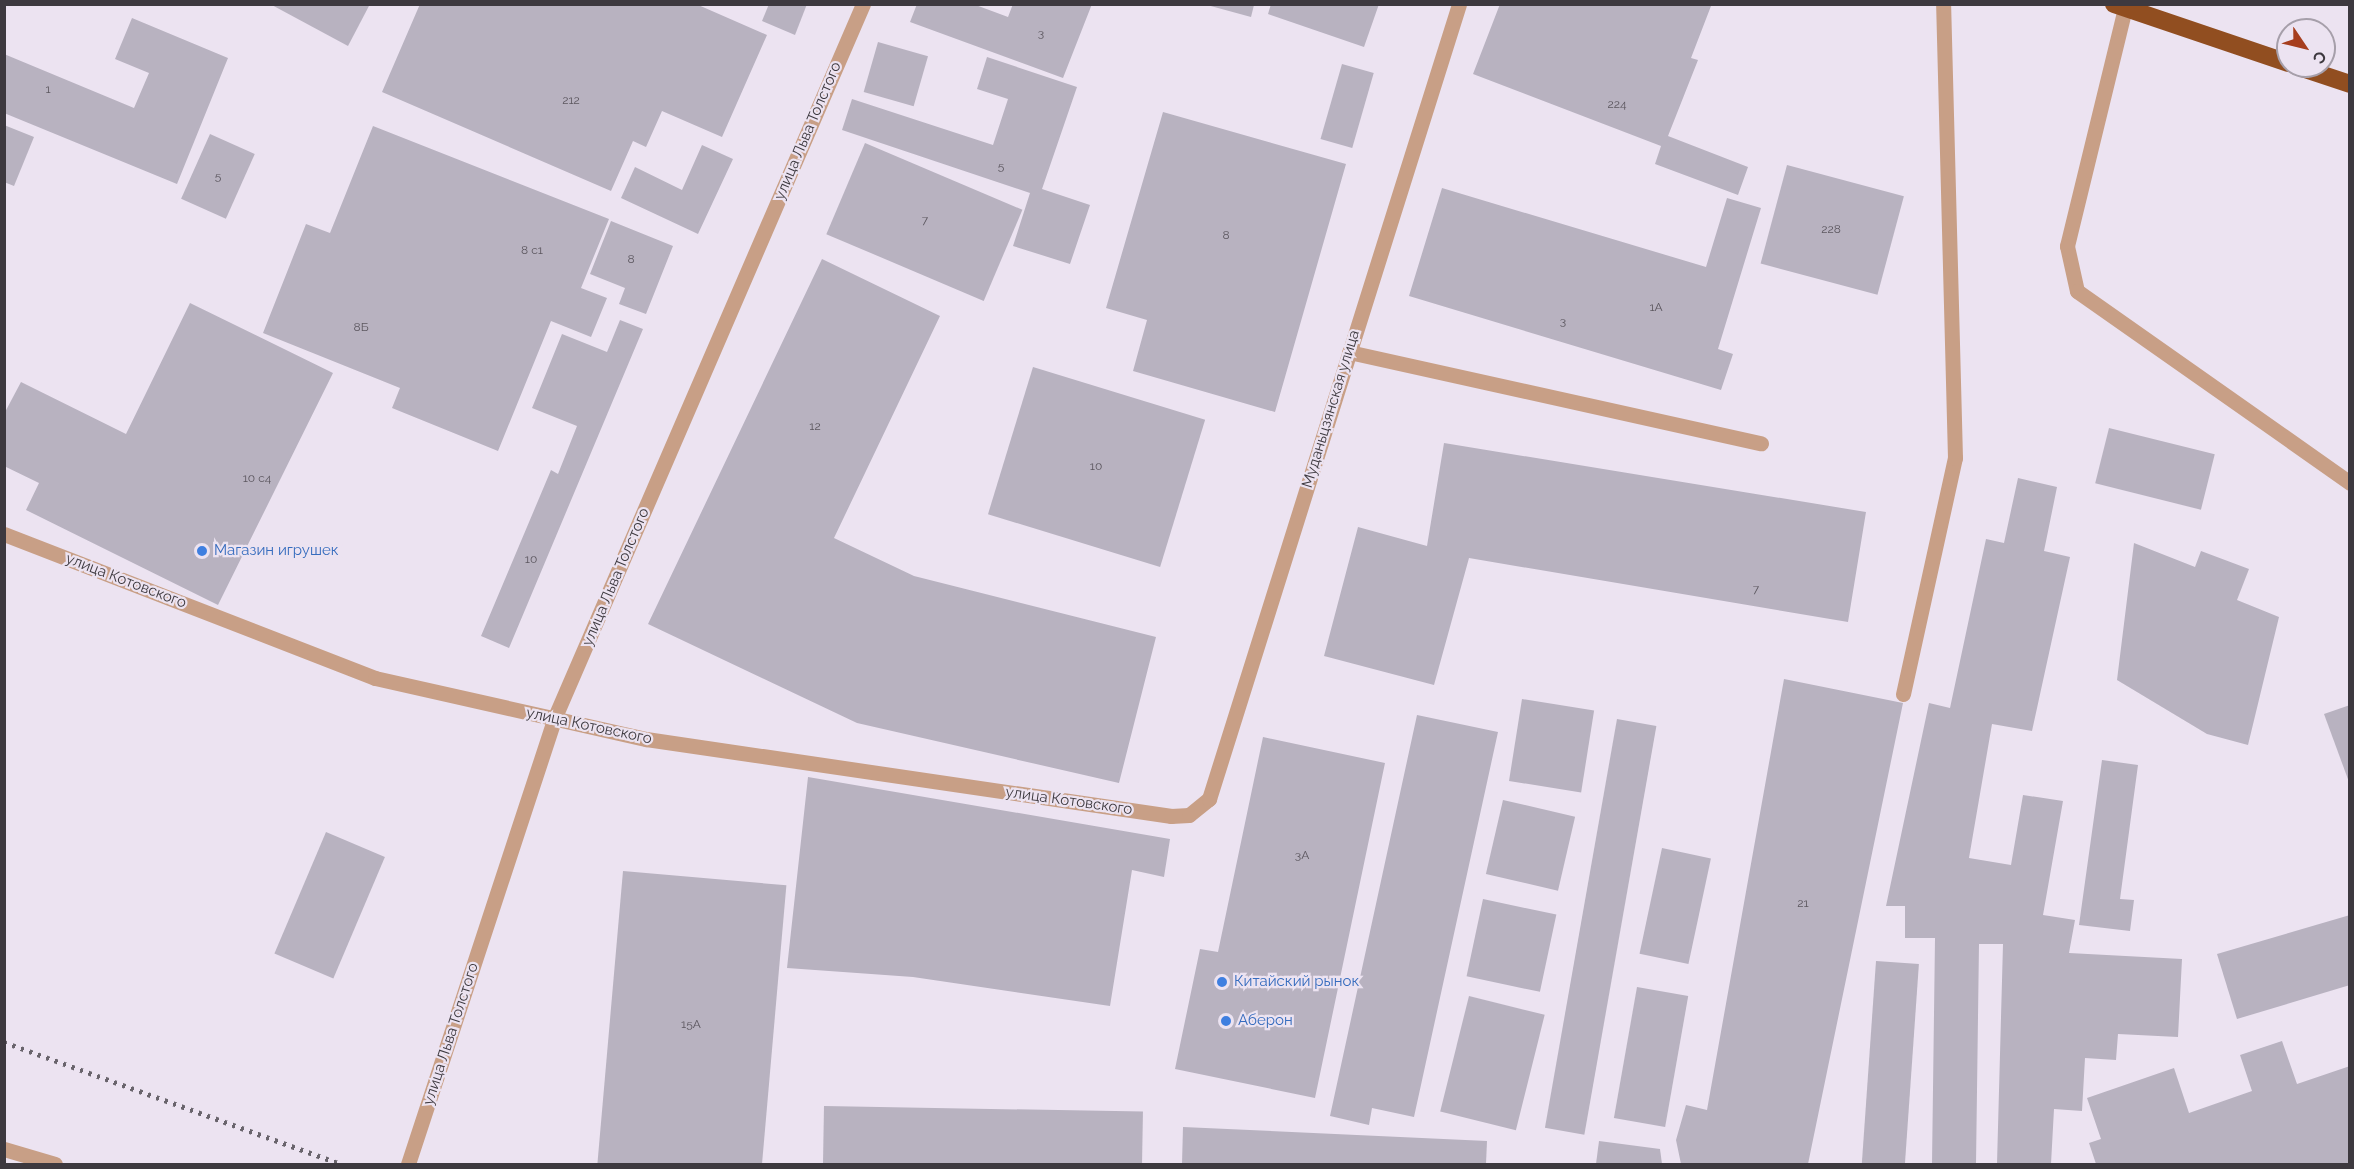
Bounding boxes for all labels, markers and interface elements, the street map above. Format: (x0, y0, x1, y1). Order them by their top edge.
north arrow (2276, 18, 2336, 78)
house number: 3 (1038, 27, 1044, 41)
text: С (2309, 48, 2330, 67)
street label: улица Льва Толстого (771, 59, 845, 203)
house number: 1 (45, 83, 51, 97)
house number: 212 (562, 94, 580, 108)
house number: 224 (1607, 98, 1627, 112)
house number: 5 (998, 160, 1004, 174)
house number: 5 (215, 170, 221, 184)
house number: 7 (922, 214, 928, 228)
house number: 228 (1821, 223, 1841, 237)
house number: 8 (1222, 229, 1230, 243)
house number: 8 с1 (521, 244, 543, 258)
house number: 8 (627, 253, 635, 267)
house number: 1А (1649, 301, 1663, 315)
house number: 3 (1560, 315, 1566, 329)
house number: 8Б (354, 321, 368, 335)
street label: Муданьцзянская улица (1298, 328, 1364, 490)
house number: 12 (809, 420, 821, 434)
house number: 10 (1090, 460, 1102, 474)
house number: 10 с4 (243, 472, 271, 486)
street label: улица Льва Толстого (579, 505, 653, 649)
place label: Магазин игрушек (214, 542, 339, 560)
marker: Магазин игрушек (195, 544, 209, 558)
street label: улица Котовского (63, 550, 189, 612)
house number: 10 (525, 553, 537, 567)
house number: 7 (1753, 583, 1759, 597)
street label: улица Котовского (525, 704, 653, 748)
street label: улица Котовского (1004, 783, 1134, 819)
house number: 3А (1295, 849, 1309, 863)
house number: 21 (1797, 897, 1809, 911)
street label: улица Льва Толстого (419, 960, 483, 1108)
place label: Китайский рынок (1234, 973, 1359, 991)
marker: Китайский рынок (1215, 975, 1229, 989)
place label: Аберон (1238, 1012, 1293, 1030)
marker: Аберон (1219, 1014, 1233, 1028)
house number: 15А (681, 1018, 701, 1032)

